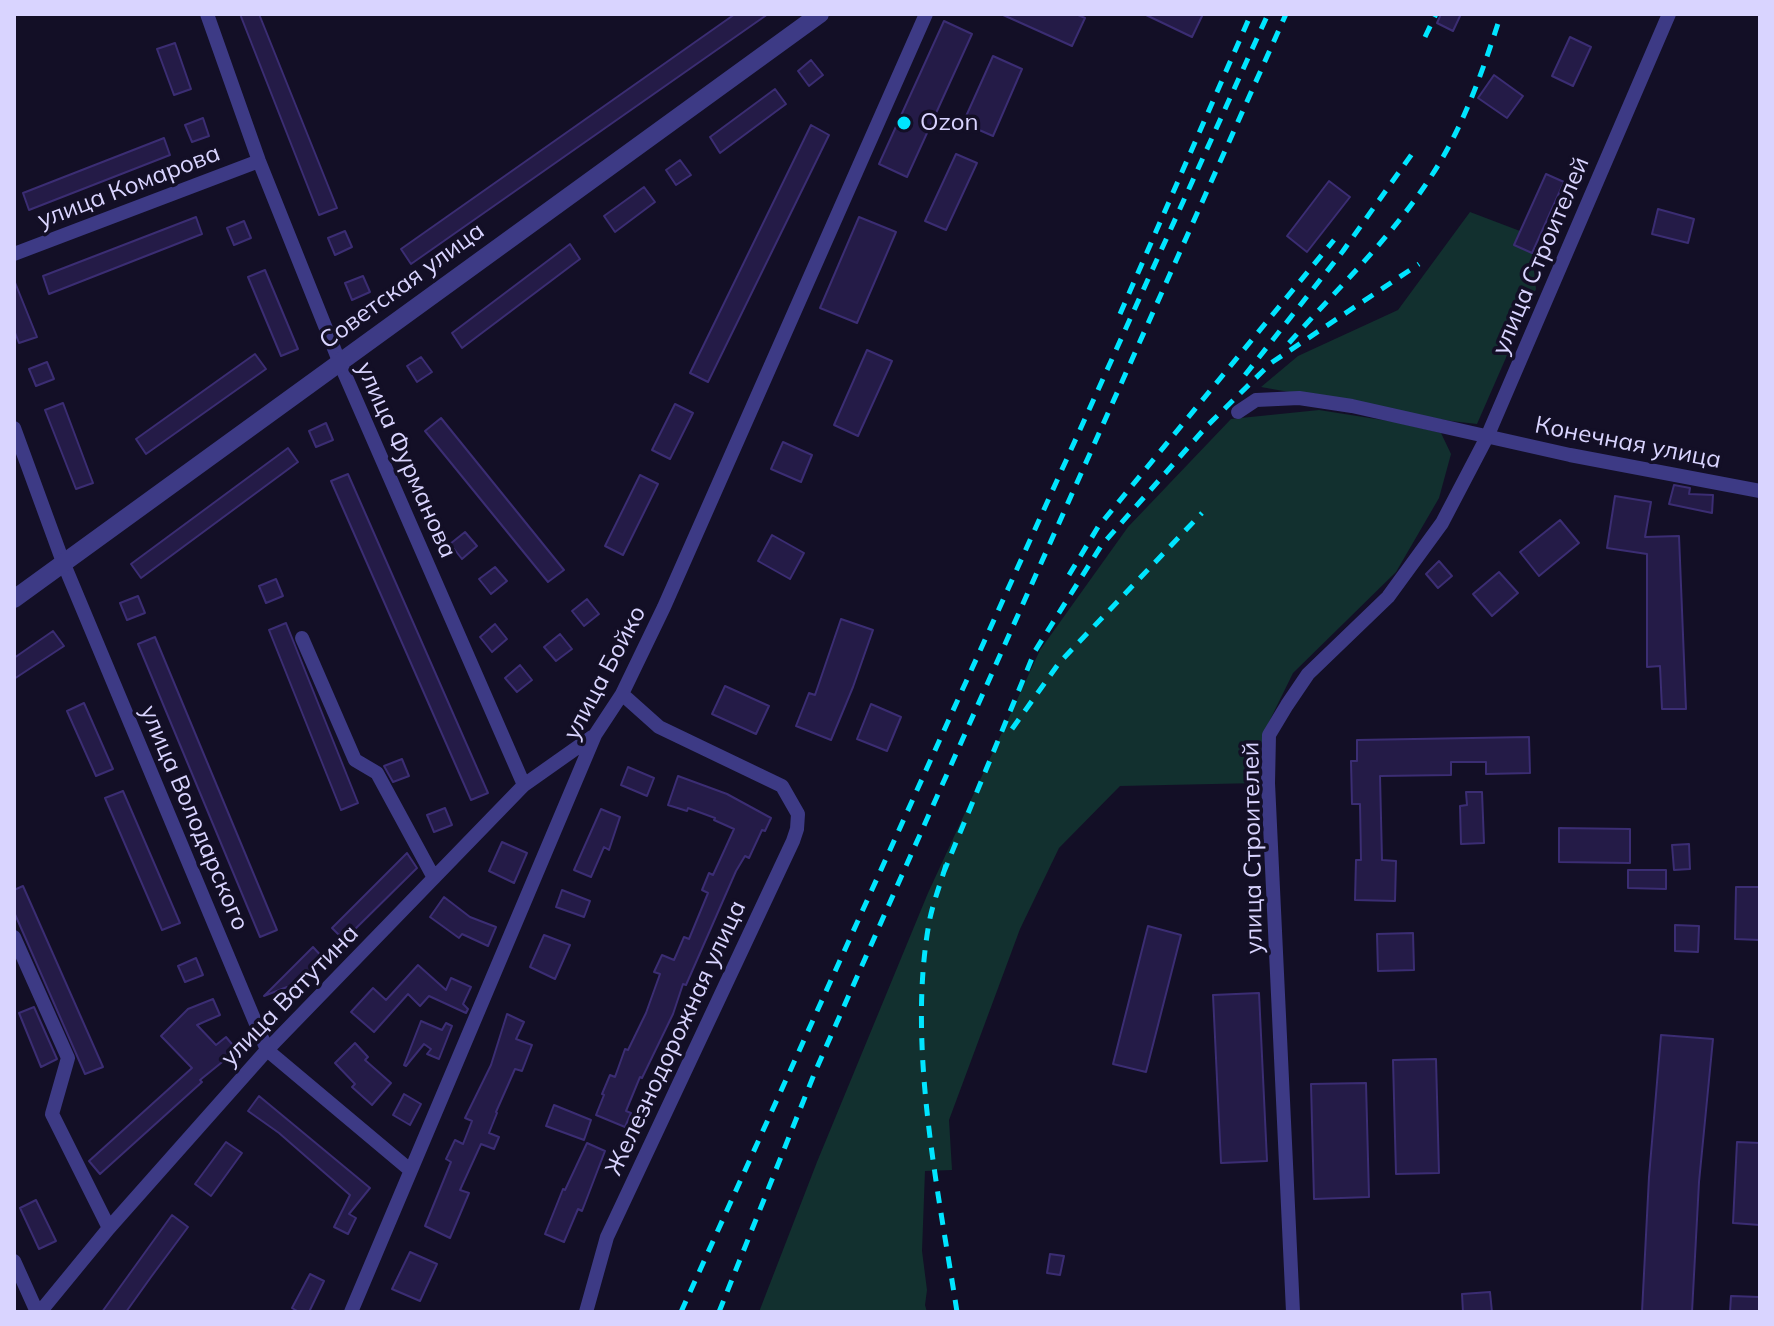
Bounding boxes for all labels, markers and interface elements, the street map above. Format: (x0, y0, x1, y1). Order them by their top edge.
place label: Ozon (920, 109, 979, 137)
marker: Ozon (895, 114, 913, 132)
street label: улица Комарова (34, 139, 224, 235)
street label: улица Строителей (1486, 153, 1596, 359)
street label: Советская улица (314, 217, 490, 355)
street label: улица Фурманова (350, 357, 462, 563)
street label: Конечная улица (1532, 411, 1724, 475)
street label: улица Бойко (558, 601, 652, 745)
street label: улица Володарского (134, 701, 254, 935)
street label: улица Строителей (1237, 742, 1269, 954)
street label: Железнодорожная улица (600, 896, 752, 1180)
street label: улица Ватутина (215, 919, 365, 1073)

